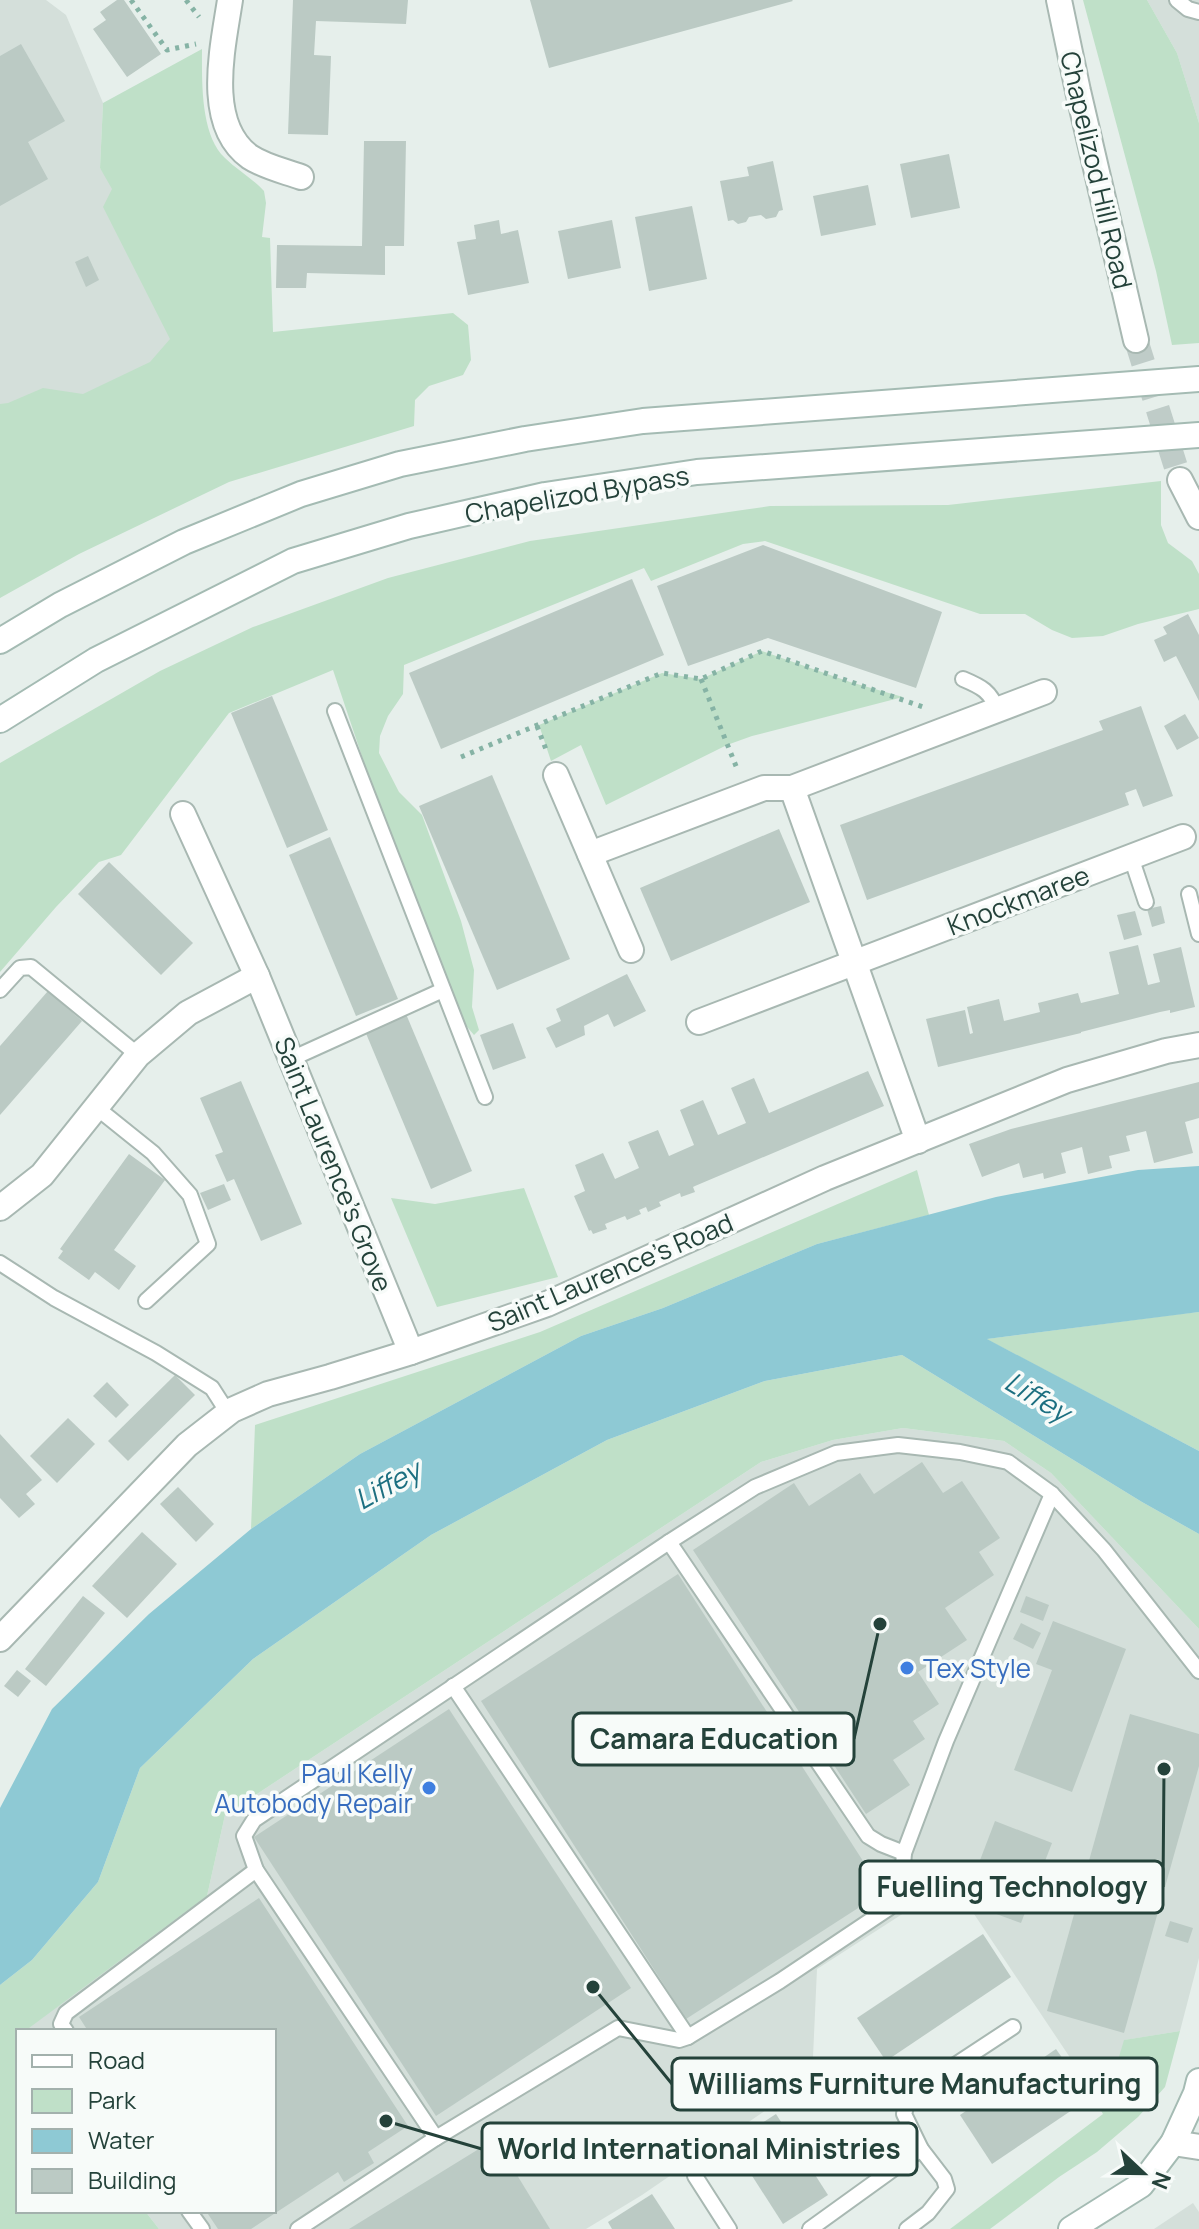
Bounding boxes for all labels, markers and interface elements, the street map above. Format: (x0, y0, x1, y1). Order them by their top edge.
street label: Chapelizod Hill Road (1052, 48, 1142, 292)
street label: Chapelizod Bypass (462, 457, 692, 531)
street label: Knockmaree (942, 856, 1094, 944)
street label: Saint Laurence's Grove (266, 1031, 402, 1297)
street label: Saint Laurence's Road (482, 1204, 738, 1340)
water label: Liffey (998, 1362, 1081, 1432)
water label: Liffey (347, 1448, 430, 1518)
place label: Tex Style (923, 1650, 1031, 1686)
marker: Tex Style (898, 1659, 916, 1677)
callout: Camara Education (573, 1713, 854, 1765)
text: Camara Education (590, 1719, 838, 1757)
place label: Paul Kelly Autobody Repair (214, 1755, 413, 1821)
marker: Paul Kelly Autobody Repair (420, 1779, 438, 1797)
callout: Fuelling Technology (860, 1861, 1163, 1913)
text: Fuelling Technology (877, 1867, 1148, 1905)
legend (16, 2029, 276, 2213)
text: Road (88, 2043, 145, 2076)
callout: Williams Furniture Manufacturing (672, 2058, 1157, 2110)
text: Williams Furniture Manufacturing (689, 2064, 1141, 2102)
text: Park (88, 2083, 137, 2116)
text: Water (88, 2123, 155, 2156)
callout: World International Ministries (482, 2123, 917, 2175)
text: World International Ministries (497, 2129, 901, 2167)
north arrow (1103, 2133, 1183, 2213)
text: Building (88, 2163, 176, 2196)
text: N (1145, 2168, 1178, 2193)

